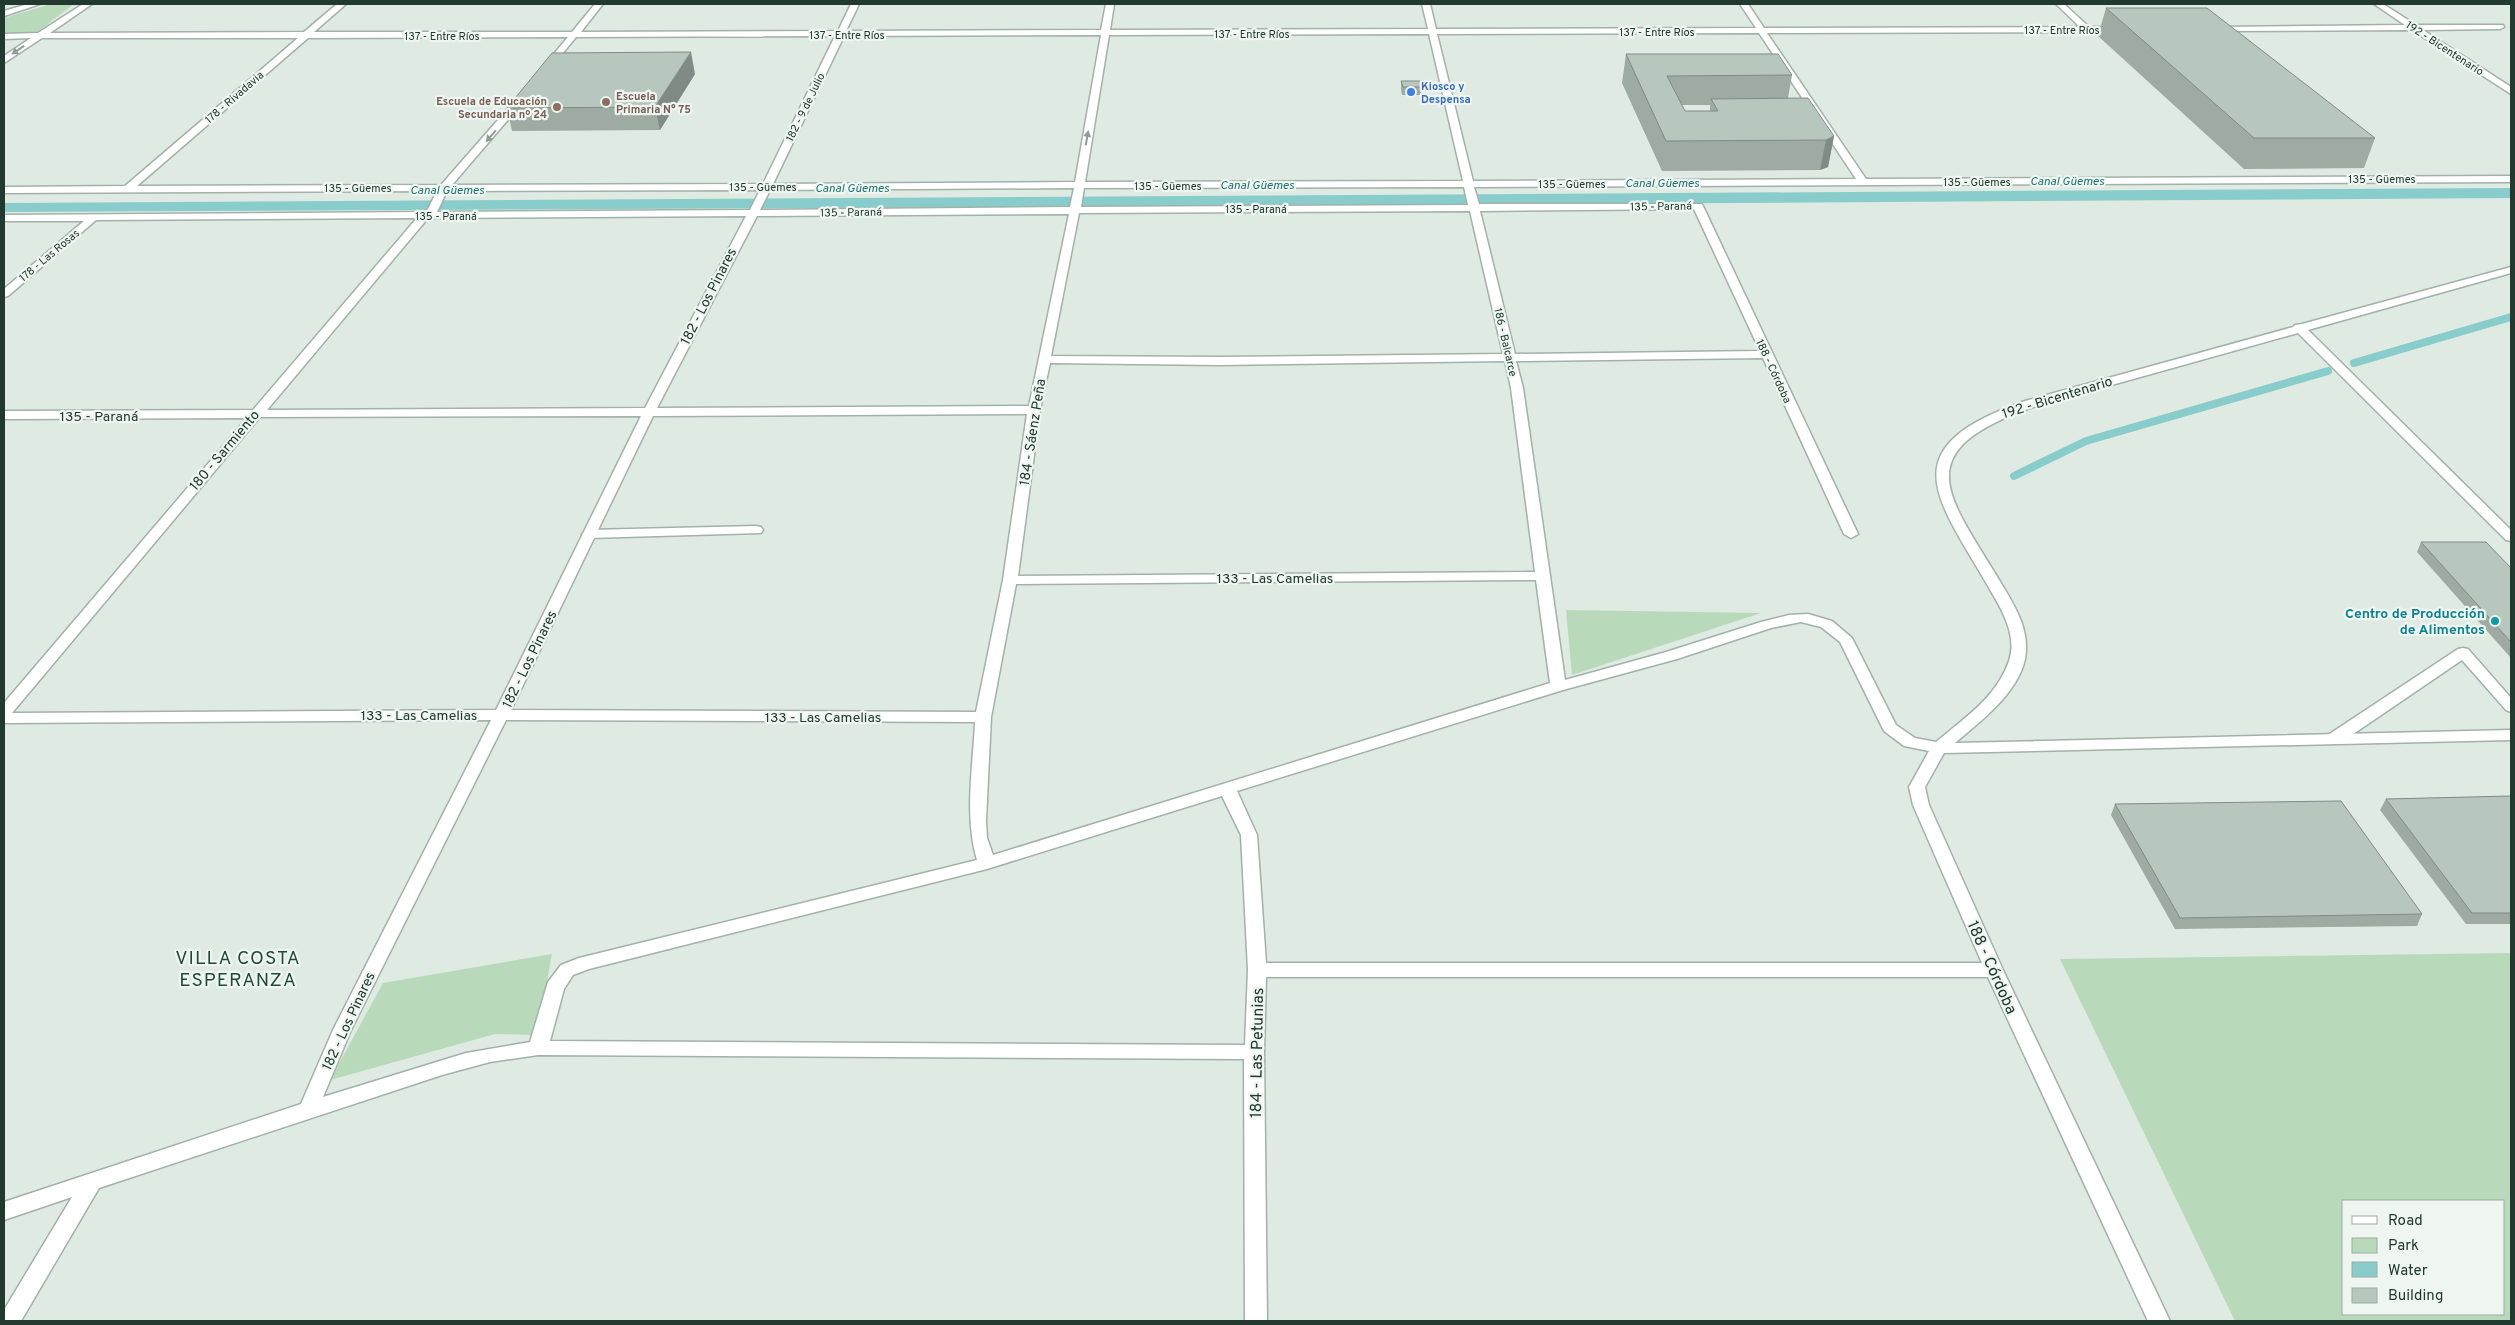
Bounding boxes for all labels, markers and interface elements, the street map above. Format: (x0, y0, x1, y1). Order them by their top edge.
street label: 192 - Bicentenario (2403, 18, 2486, 79)
street label: 137 - Entre Ríos (2024, 24, 2100, 38)
street label: 137 - Entre Ríos (1619, 26, 1695, 40)
street label: 137 - Entre Ríos (1214, 28, 1290, 42)
street label: 137 - Entre Ríos (809, 29, 885, 43)
street label: 137 - Entre Ríos (404, 30, 480, 44)
one-way arrow (12, 45, 25, 55)
street label: 178 - Rivadavia (202, 68, 267, 127)
street label: 182 - 9 de Julio (783, 71, 829, 144)
place label: Kiosco y Despensa (1421, 80, 1471, 107)
marker: Kiosco y Despensa (1405, 86, 1417, 98)
place label: Escuela Primaria N° 75 (616, 90, 691, 117)
place label: Escuela de Educación Secundaria nº 24 (436, 95, 547, 122)
marker: Escuela Primaria N° 75 (600, 96, 612, 108)
marker: Escuela de Educación Secundaria nº 24 (551, 101, 563, 113)
one-way arrow (485, 129, 496, 142)
one-way arrow (1083, 130, 1091, 146)
street label: 135 - Güemes (2348, 173, 2416, 187)
water label: Canal Güemes (2030, 174, 2105, 190)
water label: Canal Güemes (1625, 176, 1700, 192)
street label: 135 - Güemes (1943, 176, 2011, 190)
water label: Canal Güemes (1220, 178, 1295, 194)
street label: 135 - Güemes (1538, 178, 1606, 192)
street label: 135 - Güemes (1134, 180, 1202, 194)
street label: 135 - Güemes (729, 181, 797, 195)
water label: Canal Güemes (815, 181, 890, 197)
street label: 135 - Güemes (324, 182, 392, 196)
water label: Canal Güemes (410, 183, 485, 199)
street label: 135 - Paraná (1630, 199, 1692, 215)
street label: 135 - Paraná (1225, 203, 1287, 217)
street label: 135 - Paraná (820, 205, 882, 221)
street label: 135 - Paraná (415, 210, 477, 224)
street label: 178 - Las Rosas (17, 226, 83, 285)
street label: 182 - Los Pinares (678, 245, 741, 348)
street label: 186 - Balcarce (1490, 307, 1520, 378)
street label: 188 - Córdoba (1752, 337, 1794, 406)
street label: 192 - Bicentenario (2000, 374, 2115, 423)
street label: 184 - Sáenz Peña (1017, 378, 1050, 487)
street label: 180 - Sarmiento (187, 407, 264, 495)
street label: 135 - Paraná (60, 409, 138, 426)
street label: 133 - Las Camelias (1217, 571, 1333, 588)
place label: Centro de Producción de Alimentos (2345, 606, 2485, 639)
street label: 182 - Los Pinares (499, 608, 561, 711)
marker: Centro de Producción de Alimentos (2489, 615, 2501, 627)
street label: 133 - Las Camelias (361, 708, 477, 725)
street label: 133 - Las Camelias (765, 710, 881, 727)
street label: 188 - Córdoba (1962, 918, 2021, 1018)
district label: VILLA COSTA ESPERANZA (175, 947, 301, 993)
street label: 182 - Los Pinares (319, 970, 380, 1073)
street label: 184 - Las Petunias (1247, 988, 1269, 1118)
legend (2342, 1200, 2505, 1315)
text: Road (2388, 1212, 2423, 1231)
text: Park (2388, 1237, 2419, 1256)
text: Water (2388, 1262, 2428, 1281)
text: Building (2388, 1287, 2443, 1306)

